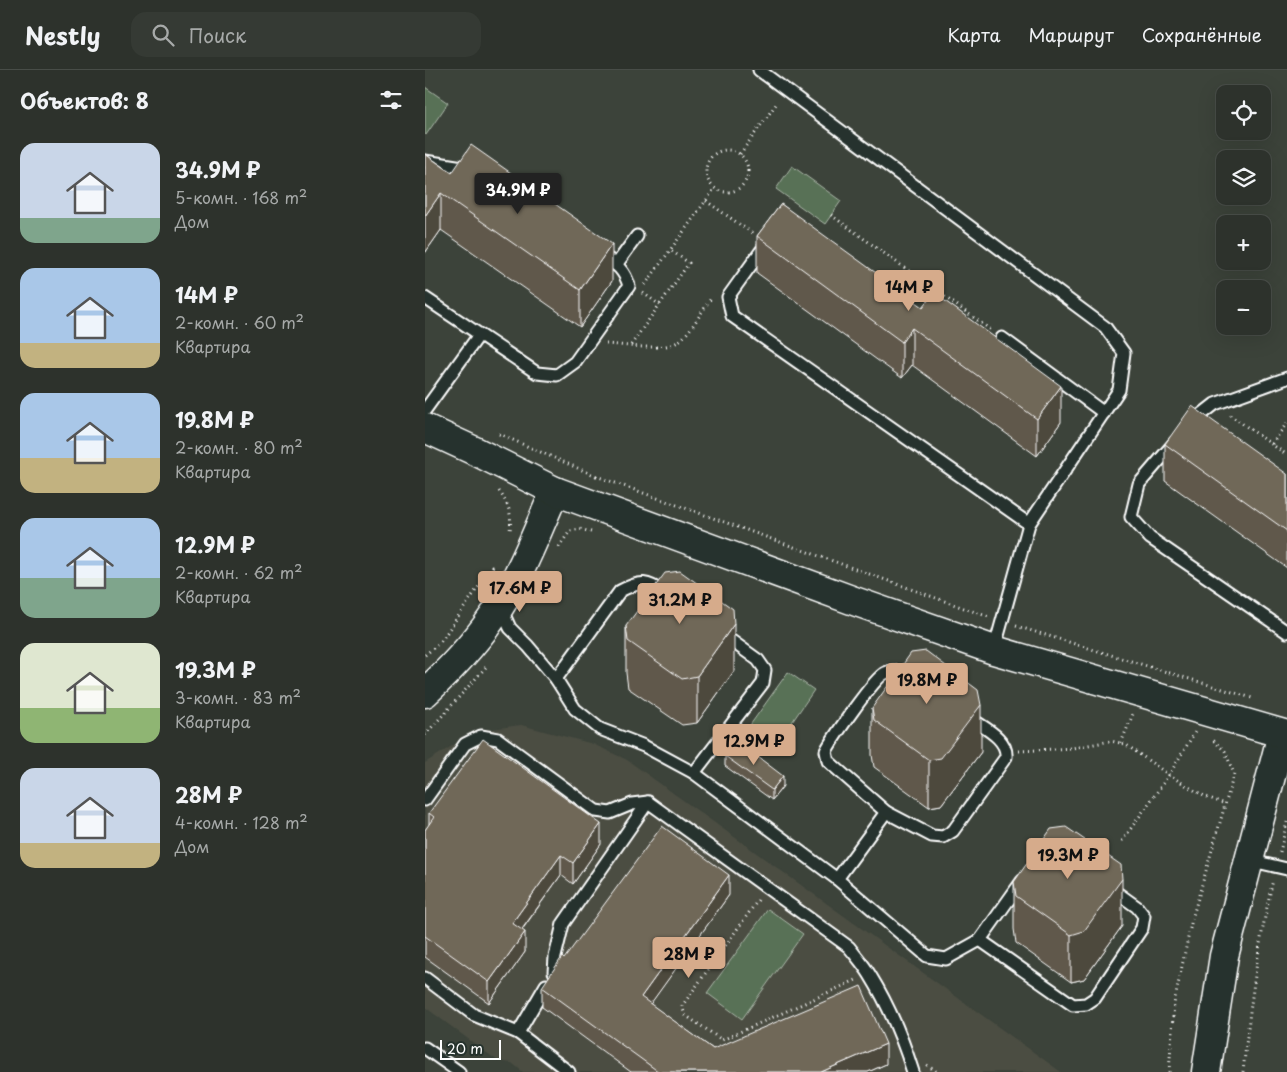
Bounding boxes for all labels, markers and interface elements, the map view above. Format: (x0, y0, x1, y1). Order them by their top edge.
search box (131, 12, 481, 57)
text: Nestly (25, 17, 101, 53)
icon: search (149, 21, 177, 49)
text: Поиск (189, 21, 246, 49)
text: Карта (948, 21, 1000, 48)
text: Маршрут (1028, 21, 1114, 48)
text: Сохранённые (1142, 21, 1262, 48)
text: Объектов: 8 (20, 84, 149, 116)
map controls (1216, 85, 1271, 335)
button: locate (1216, 85, 1271, 140)
icon: filters (377, 86, 405, 114)
button: layers (1216, 150, 1271, 205)
text: 34.9M ₽ (175, 153, 260, 185)
icon: home (60, 163, 120, 223)
pin: 34.9M ₽ (472, 172, 564, 215)
text: 34.9M ₽ (485, 177, 551, 201)
text: 5-комн. · 168 m² (175, 185, 307, 209)
text: Дом (175, 209, 209, 233)
button: + (1216, 215, 1271, 270)
pin: 14M ₽ (874, 270, 944, 312)
text: 14M ₽ (885, 274, 933, 298)
text: 14M ₽ (175, 278, 238, 310)
button: − (1216, 280, 1271, 335)
icon: home (60, 288, 120, 348)
text: 2-комн. · 60 m² (175, 310, 304, 334)
text: Квартира (175, 334, 250, 358)
text: 19.8M ₽ (175, 403, 254, 435)
icon: home (60, 413, 120, 473)
text: 2-комн. · 80 m² (175, 435, 303, 459)
text: Квартира (175, 459, 250, 483)
text: 12.9M ₽ (175, 528, 255, 560)
icon: home (60, 538, 120, 598)
text: 2-комн. · 62 m² (175, 560, 302, 584)
pin: 17.6M ₽ (474, 570, 566, 613)
text: 17.6M ₽ (489, 575, 551, 599)
pin: 31.2M ₽ (634, 582, 726, 625)
text: Квартира (175, 584, 250, 608)
text: 31.2M ₽ (648, 587, 712, 611)
text: 19.3M ₽ (175, 653, 256, 685)
pin: 19.8M ₽ (881, 662, 973, 705)
icon: home (60, 663, 120, 723)
text: 19.8M ₽ (897, 667, 957, 691)
text: 3-комн. · 83 m² (175, 685, 301, 709)
text: Квартира (175, 709, 250, 733)
pin: 12.9M ₽ (708, 724, 800, 766)
text: 12.9M ₽ (724, 728, 784, 752)
text: 28M ₽ (175, 778, 242, 810)
icon: home (60, 788, 120, 848)
text: 4-комн. · 128 m² (175, 810, 308, 834)
text: Дом (175, 834, 209, 858)
pin: 19.3M ₽ (1022, 838, 1114, 880)
text: 19.3M ₽ (1037, 842, 1099, 866)
pin: 28M ₽ (654, 936, 724, 979)
text: 28M ₽ (663, 941, 715, 965)
scale bar (440, 1037, 501, 1060)
text: 20 m (447, 1038, 483, 1059)

